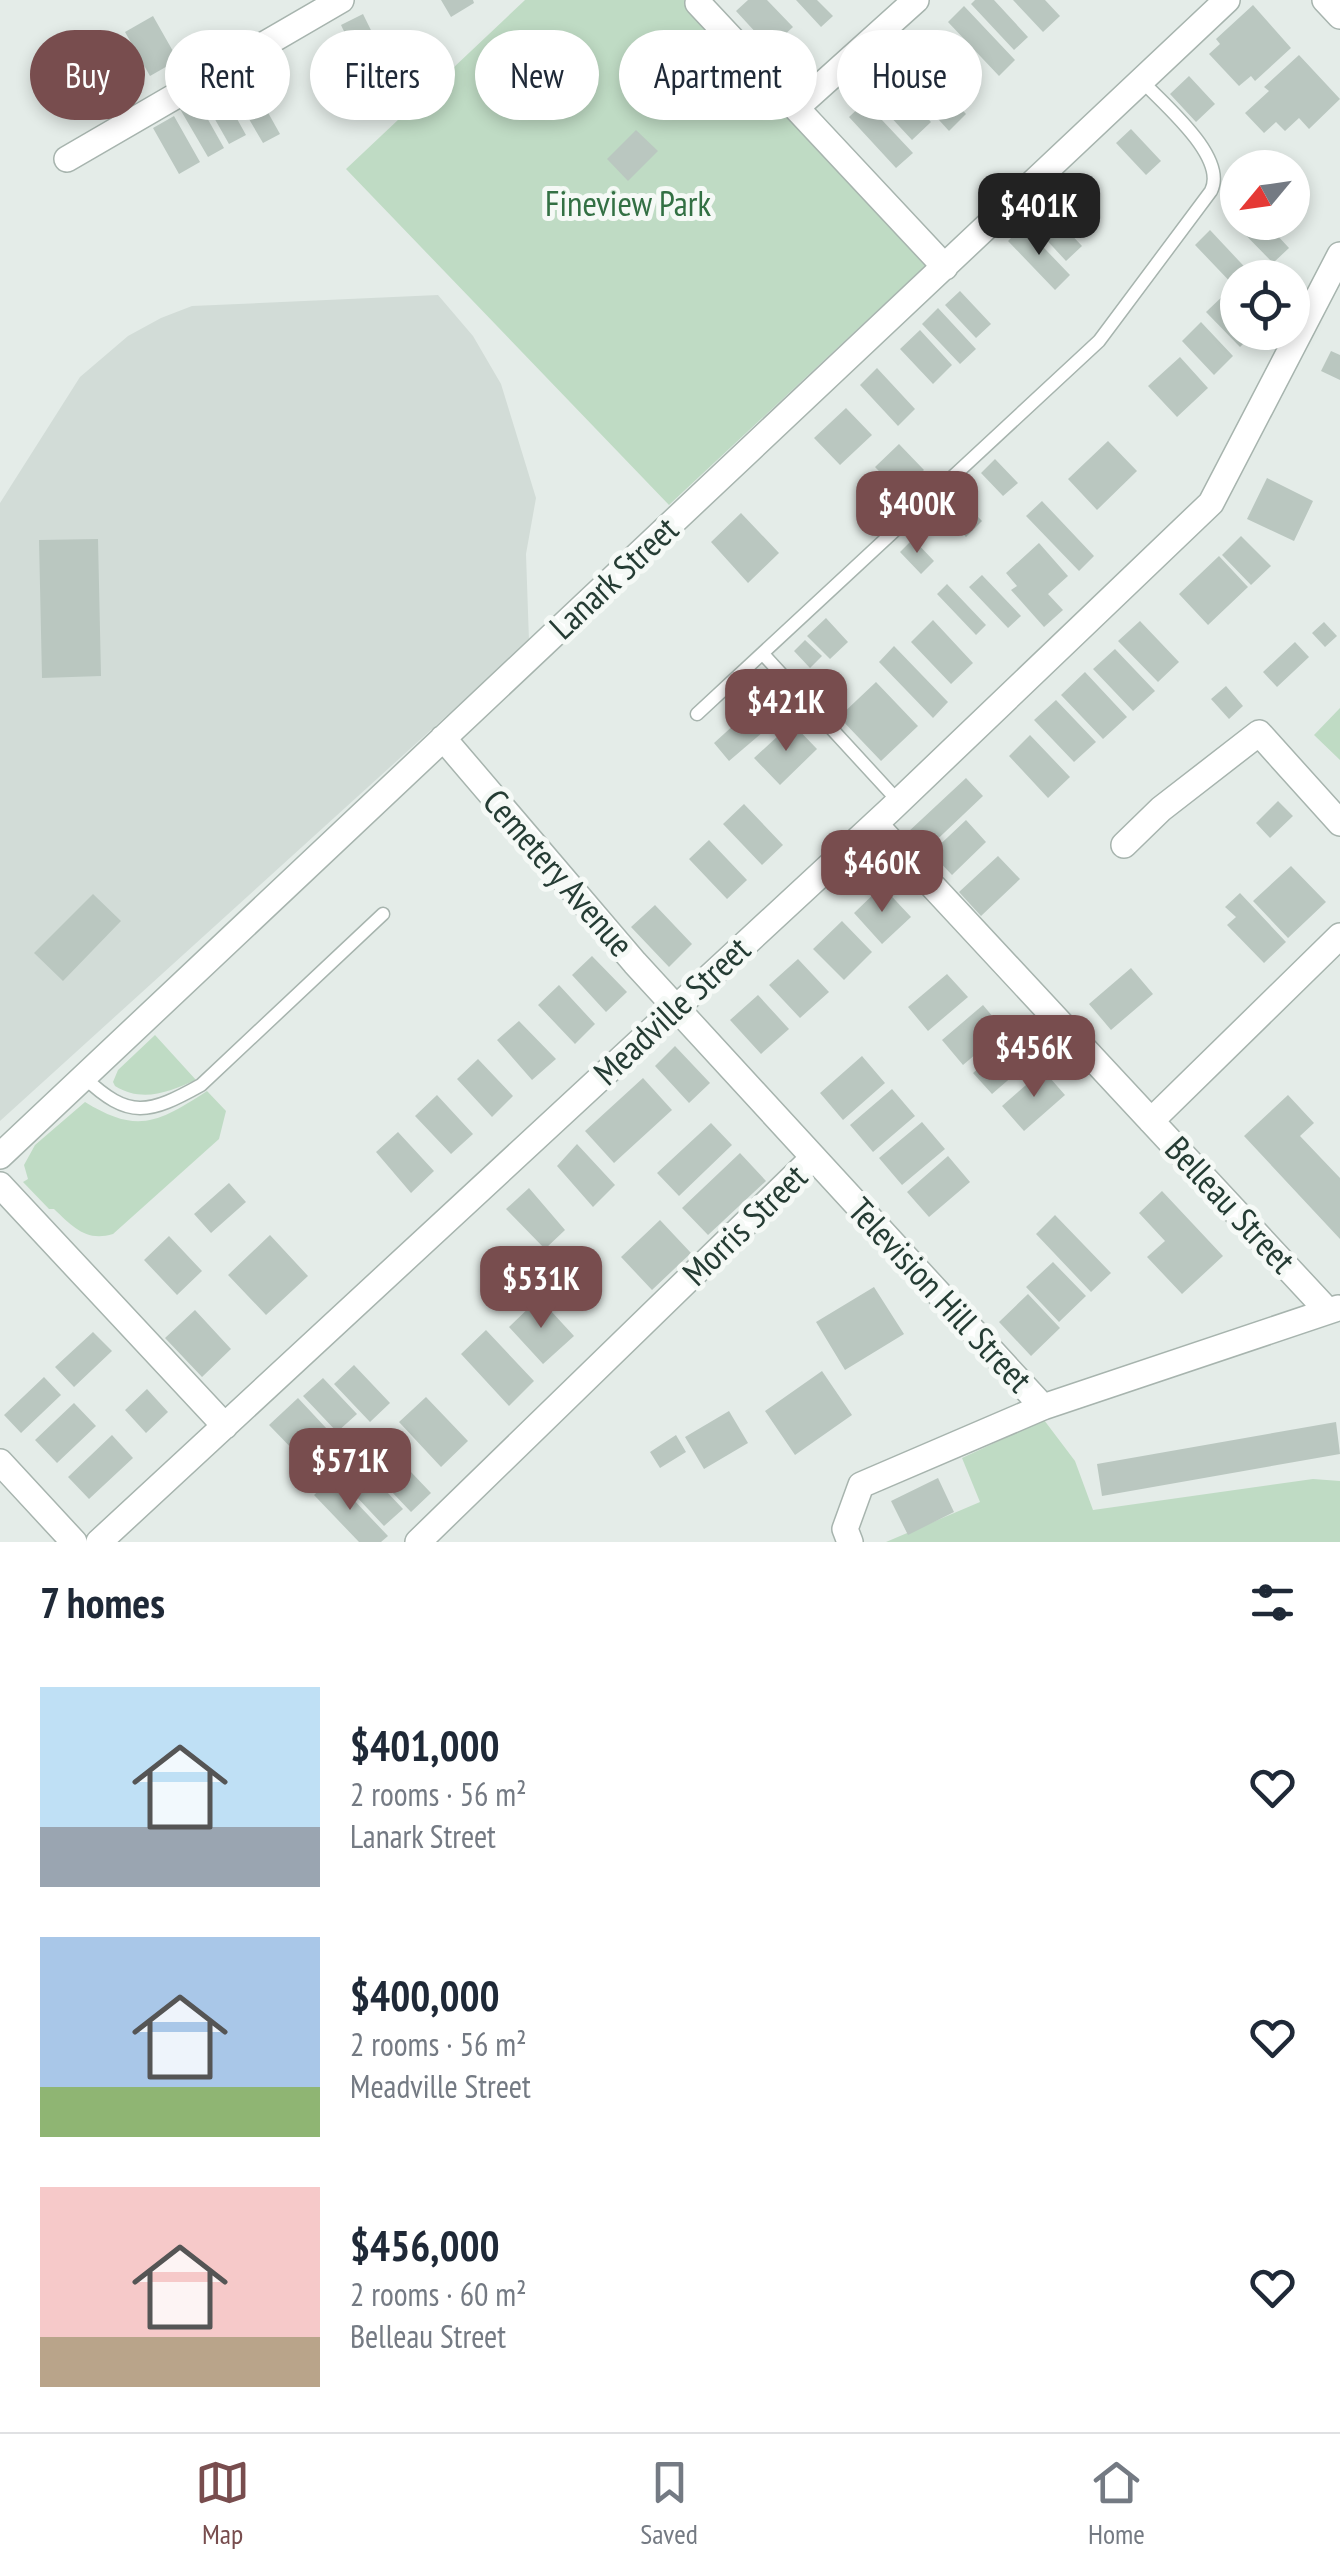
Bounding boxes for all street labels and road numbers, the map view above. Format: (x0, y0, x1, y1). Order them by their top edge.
street label: Lanark Street (539, 506, 688, 649)
street label: Cemetery Avenue (473, 779, 644, 966)
street label: Meadville Street (583, 926, 760, 1095)
street label: Belleau Street (1156, 1126, 1306, 1283)
street label: Morris Street (672, 1153, 817, 1295)
street label: Television Hill Street (839, 1187, 1043, 1402)

